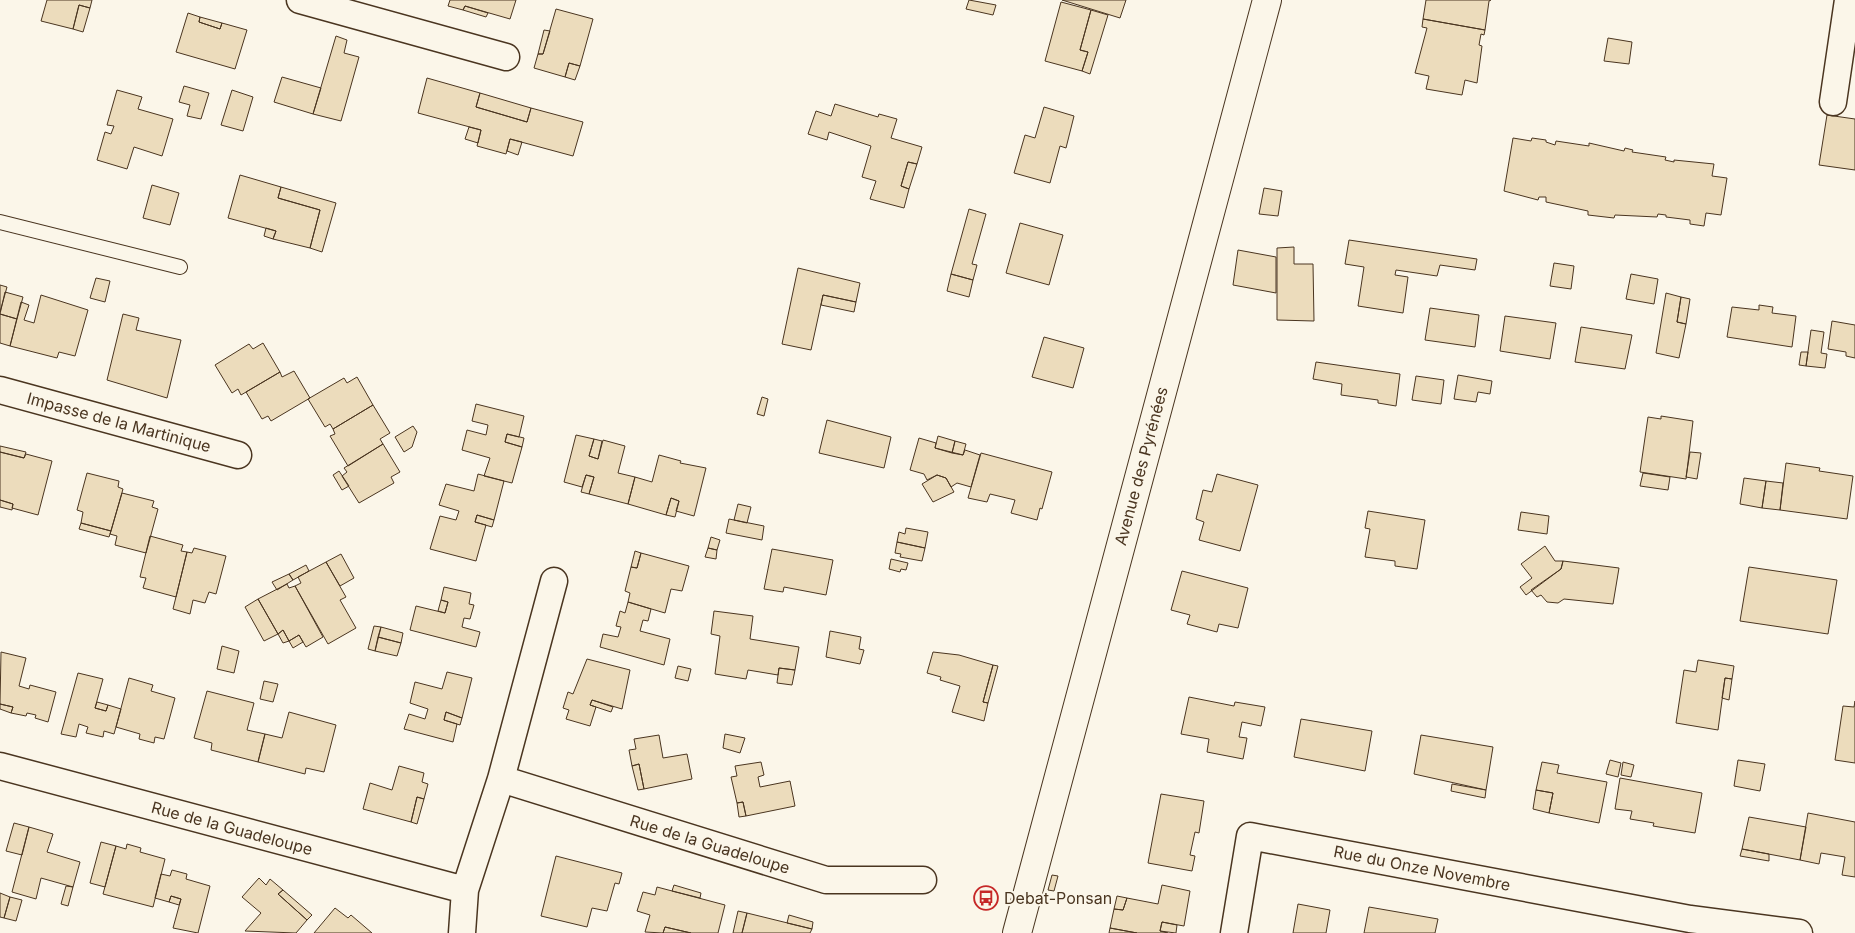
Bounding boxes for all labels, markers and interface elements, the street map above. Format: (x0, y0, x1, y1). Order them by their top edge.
street label: Avenue des Pyrénées (1110, 384, 1172, 548)
street label: Impasse de la Martinique (25, 388, 213, 456)
street label: Rue de la Guadeloupe (149, 797, 315, 859)
street label: Rue de la Guadeloupe (628, 810, 792, 878)
street label: Rue du Onze Novembre (1332, 841, 1512, 895)
bus stop icon: Debat-Ponsan (973, 885, 999, 911)
place label: Debat-Ponsan (1004, 888, 1112, 908)

